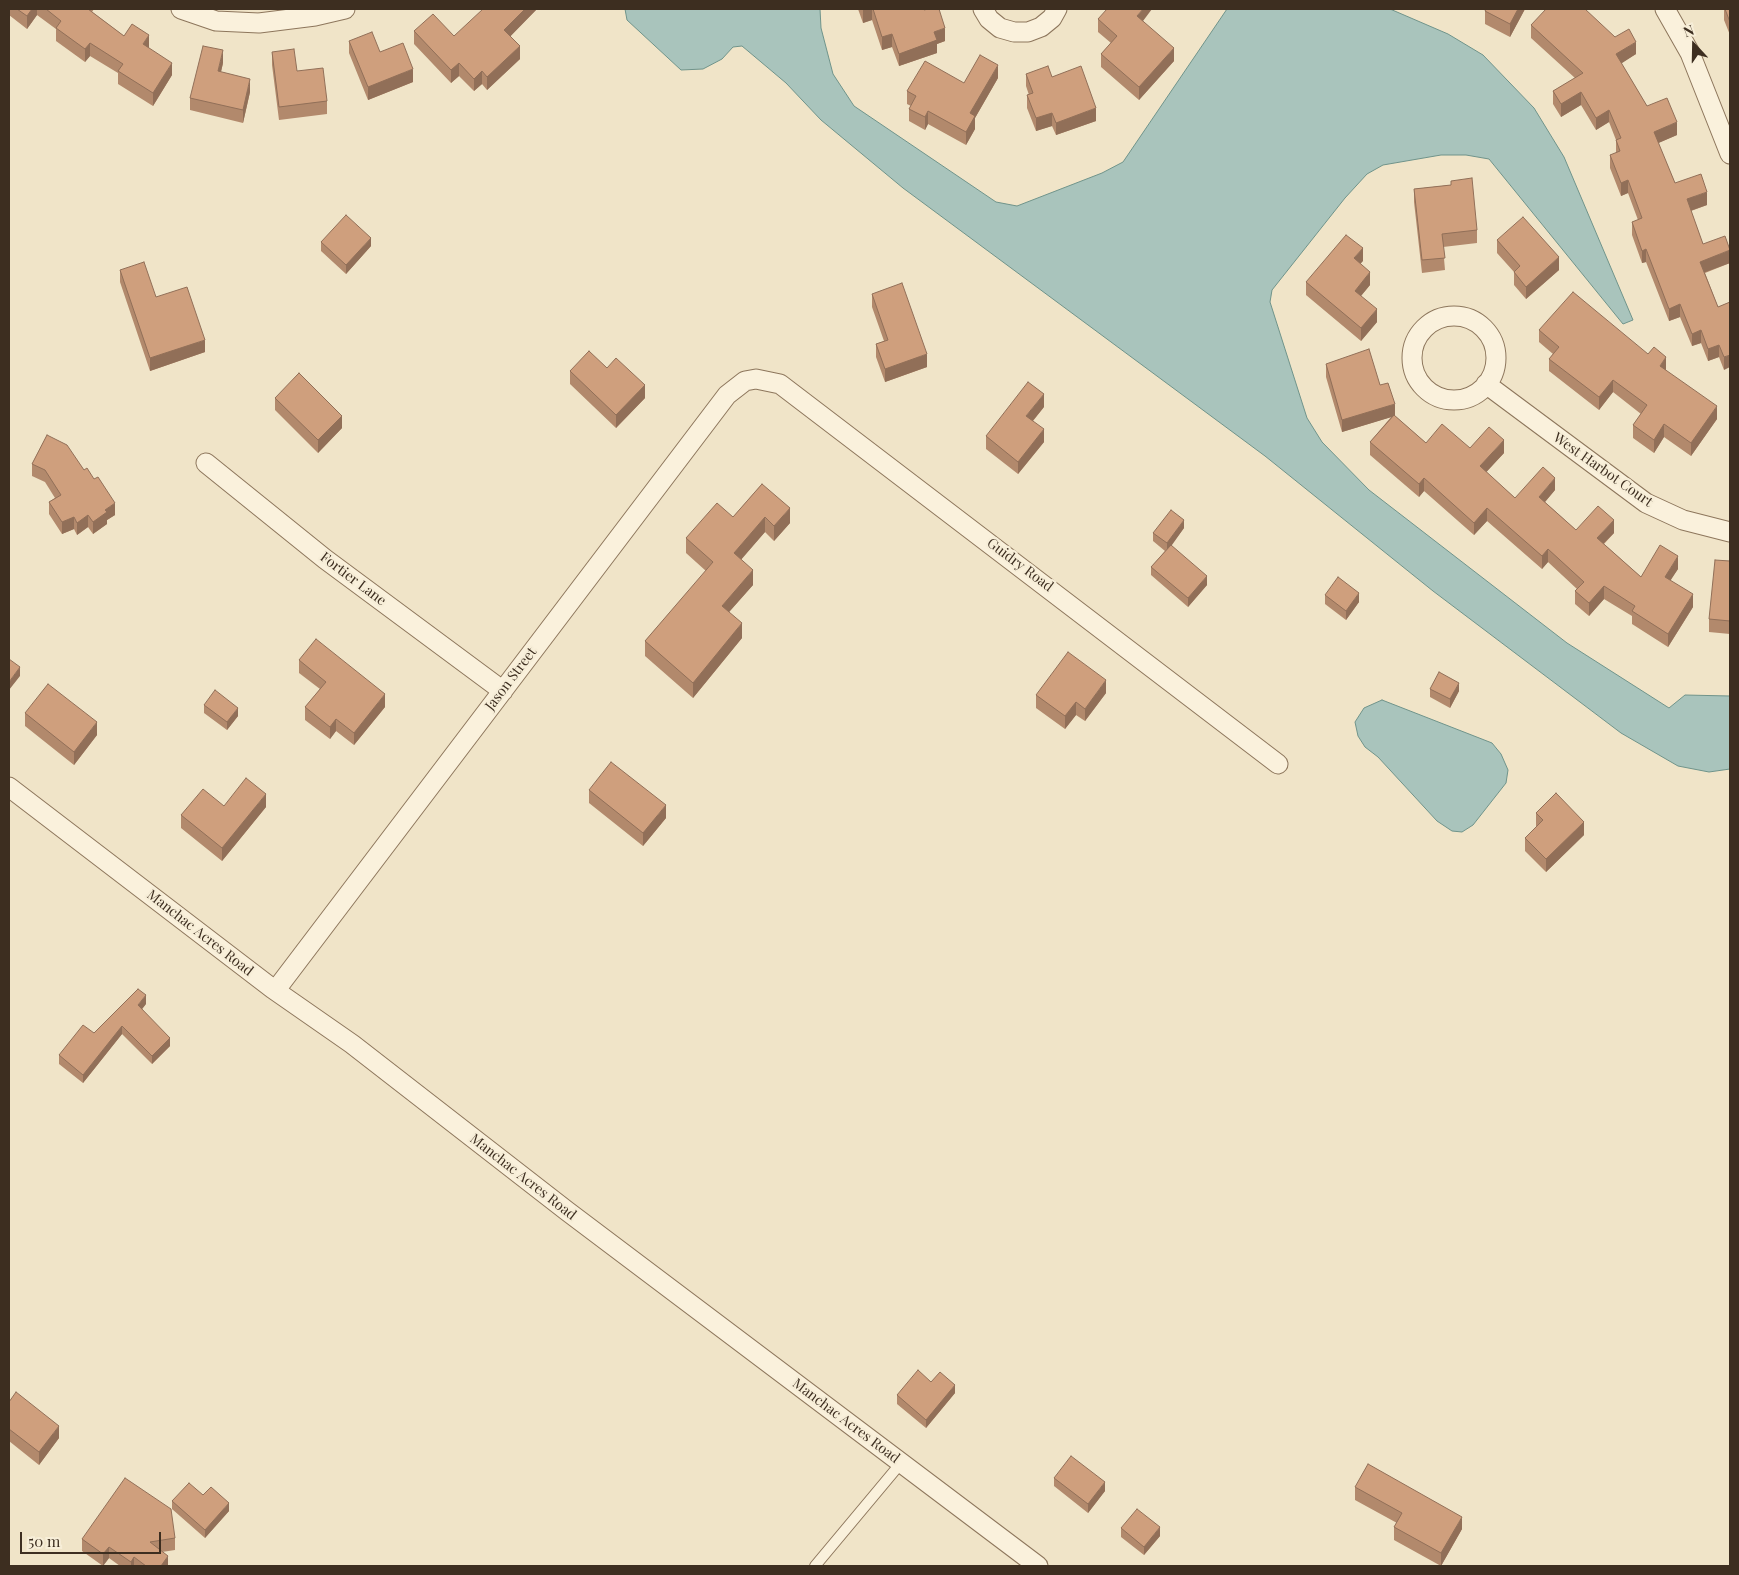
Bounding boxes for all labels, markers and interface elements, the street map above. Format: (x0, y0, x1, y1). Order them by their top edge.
north arrow (1669, 20, 1719, 70)
text: N (1680, 20, 1697, 41)
street label: West Harbot Court (1550, 429, 1656, 511)
street label: Guidry Road (983, 535, 1057, 595)
street label: Fortier Lane (317, 549, 389, 609)
street label: Jason Street (482, 644, 540, 714)
street label: Manchac Acres Road (144, 886, 256, 980)
street label: Manchac Acres Road (467, 1130, 579, 1224)
street label: Manchac Acres Road (789, 1375, 903, 1467)
scale bar (22, 1522, 164, 1554)
text: 50 m (28, 1531, 60, 1551)

